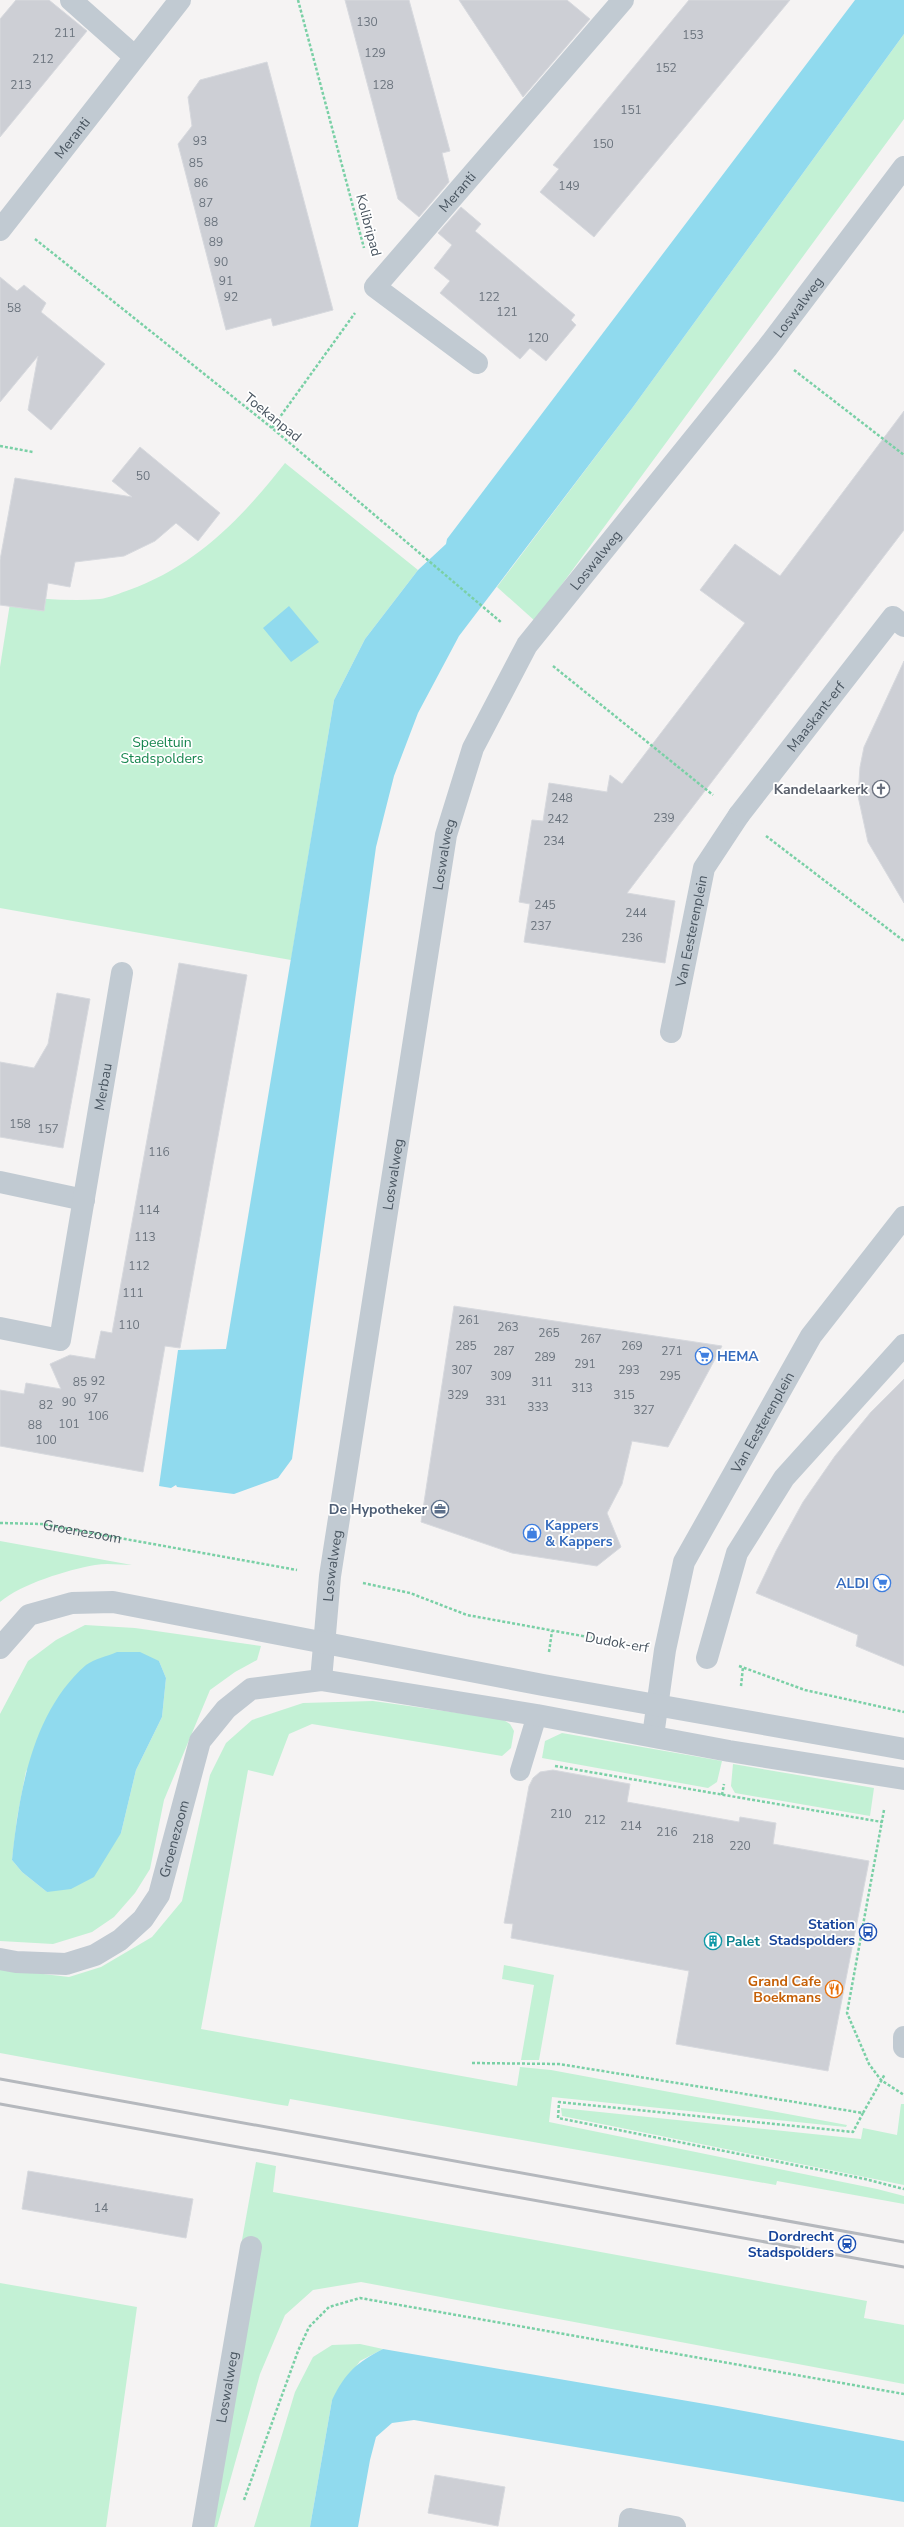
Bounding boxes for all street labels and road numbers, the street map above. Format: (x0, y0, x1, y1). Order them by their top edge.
street label: Meranti (50, 113, 95, 163)
street label: Meranti (435, 168, 480, 216)
street label: Kolibripad (351, 192, 386, 258)
street label: Loswalweg (769, 273, 828, 342)
street label: Toekanpad (240, 388, 305, 446)
street label: Loswalweg (566, 526, 626, 594)
street label: Maaskant-erf (783, 677, 850, 756)
street label: Loswalweg (429, 816, 461, 891)
street label: Van Eesterenplein (671, 874, 712, 990)
street label: Merbau (90, 1062, 117, 1112)
street label: Loswalweg (378, 1137, 408, 1212)
street label: Van Eesterenplein (726, 1368, 799, 1478)
street label: Groenezoom (41, 1515, 123, 1548)
street label: Loswalweg (319, 1528, 347, 1602)
street label: Dudok-erf (584, 1628, 651, 1657)
street label: Groenezoom (155, 1798, 194, 1880)
street label: Loswalweg (212, 2350, 243, 2424)

